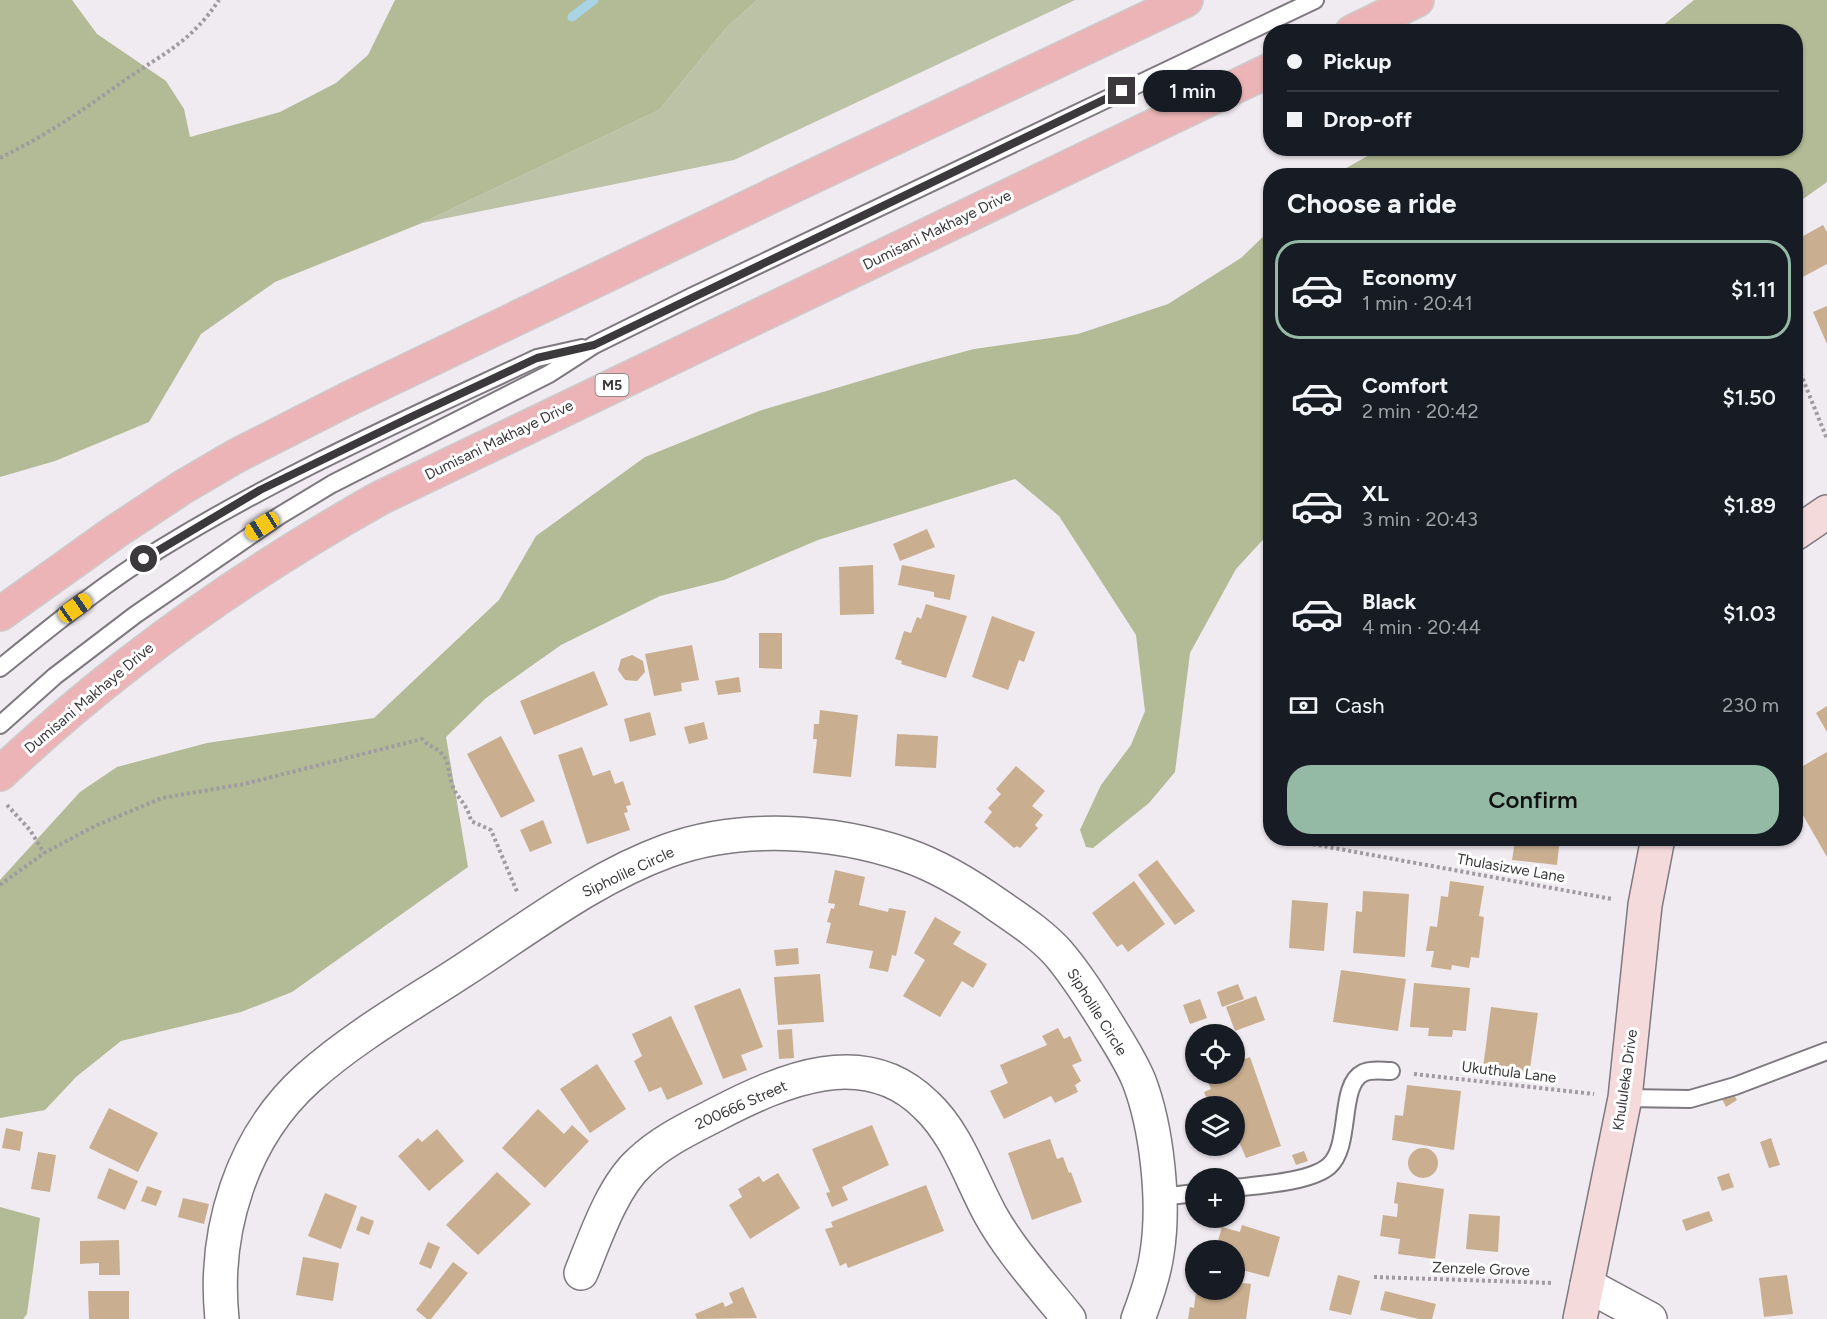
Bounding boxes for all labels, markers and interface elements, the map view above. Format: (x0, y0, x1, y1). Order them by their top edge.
text: Pickup (1323, 48, 1392, 75)
callout: 1 min (1143, 70, 1242, 112)
route end (1108, 77, 1135, 104)
text: 1 min (1169, 79, 1216, 103)
text: Drop-off (1323, 106, 1412, 133)
street label: Dumisani Makhaye Drive (860, 186, 1014, 274)
text: Choose a ride (1287, 187, 1456, 220)
icon: car (1290, 263, 1344, 317)
text: Economy (1362, 264, 1457, 291)
text: $1.11 (1731, 276, 1776, 303)
text: 1 min · 20:41 (1362, 291, 1473, 315)
icon: car (1290, 371, 1344, 425)
text: Comfort (1362, 372, 1448, 399)
road number: M5 (596, 374, 628, 396)
text: $1.50 (1722, 384, 1776, 411)
street label: Dumisani Makhaye Drive (422, 396, 576, 484)
text: 2 min · 20:42 (1362, 399, 1479, 423)
icon: car (1290, 479, 1344, 533)
text: XL (1362, 480, 1389, 507)
text: $1.89 (1723, 492, 1776, 519)
text: 3 min · 20:43 (1362, 507, 1478, 531)
car (242, 509, 282, 543)
route start (130, 545, 157, 572)
icon: car (1290, 587, 1344, 641)
text: Black (1362, 588, 1416, 615)
car (55, 590, 95, 626)
text: $1.03 (1723, 600, 1776, 627)
text: 4 min · 20:44 (1362, 615, 1481, 639)
street label: Dumisani Makhaye Drive (21, 639, 157, 757)
icon: cash (1287, 689, 1320, 722)
text: Cash (1335, 692, 1385, 719)
text: 230 m (1722, 693, 1779, 717)
button: Confirm (1287, 765, 1779, 834)
street label: Sipholile Circle (579, 843, 677, 901)
street label: Thulasizwe Lane (1456, 850, 1566, 886)
street label: Sipholile Circle (1063, 965, 1131, 1059)
map controls (1185, 1024, 1245, 1300)
button: locate (1185, 1024, 1245, 1084)
street label: Khululeka Drive (1609, 1028, 1641, 1132)
street label: Ukuthula Lane (1461, 1057, 1557, 1087)
street label: 200666 Street (692, 1077, 790, 1133)
button: layers (1185, 1096, 1245, 1156)
button: + (1185, 1168, 1245, 1228)
button: − (1185, 1240, 1245, 1300)
street label: Zenzele Grove (1432, 1258, 1530, 1280)

